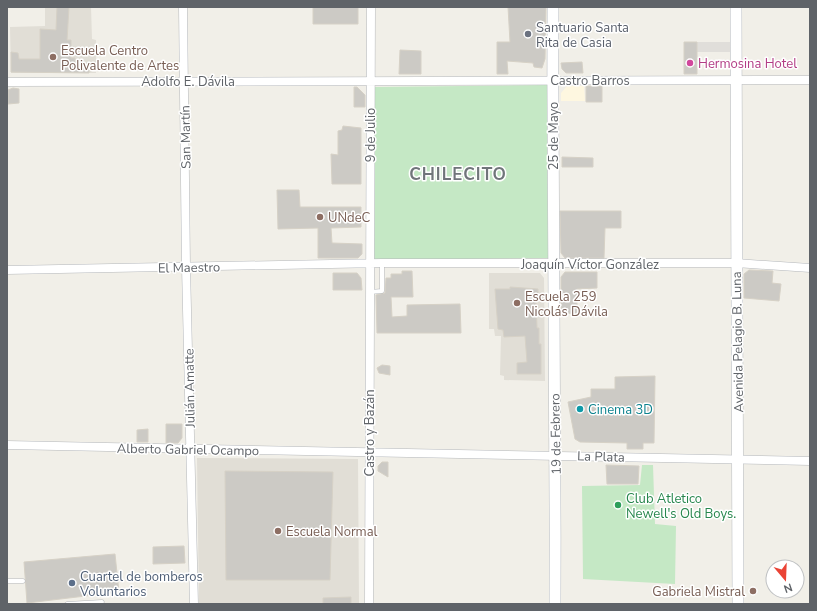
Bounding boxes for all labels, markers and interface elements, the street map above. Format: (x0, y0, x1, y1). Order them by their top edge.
place label: Santuario Santa Rita de Casia (536, 19, 629, 52)
marker: Santuario Santa Rita de Casia (523, 29, 533, 39)
place label: Escuela Centro Polivalente de Artes (61, 42, 179, 75)
marker: Escuela Centro Polivalente de Artes (48, 52, 58, 62)
place label: Hermosina Hotel (698, 55, 797, 73)
marker: Hermosina Hotel (685, 58, 695, 68)
street label: Castro Barros (550, 72, 630, 90)
street label: Adolfo E. Dávila (141, 73, 235, 91)
street label: 25 de Mayo (545, 102, 563, 170)
street label: San Martín (176, 105, 196, 169)
street label: 9 de Julio (362, 108, 380, 162)
district label: CHILECITO (409, 163, 507, 186)
place label: UNdeC (328, 209, 371, 227)
marker: UNdeC (315, 212, 325, 222)
street label: Joaquín Víctor González (520, 256, 659, 274)
street label: El Maestro (158, 258, 220, 278)
street label: Avenida Pelagio B. Luna (728, 271, 748, 413)
place label: Escuela 259 Nicolás Dávila (525, 288, 608, 321)
marker: Escuela 259 Nicolás Dávila (512, 298, 522, 308)
street label: Julián Amatte (180, 348, 200, 429)
street label: Castro y Bazán (361, 389, 379, 477)
street label: 19 de Febrero (546, 393, 566, 475)
place label: Cinema 3D (588, 401, 653, 419)
marker: Cinema 3D (575, 404, 585, 414)
street label: Alberto Gabriel Ocampo (117, 440, 259, 460)
street label: La Plata (577, 447, 625, 467)
place label: Club Atletico Newell's Old Boys. (626, 490, 736, 523)
marker: Club Atletico Newell's Old Boys. (613, 500, 623, 510)
place label: Escuela Normal (286, 523, 378, 541)
marker: Escuela Normal (273, 526, 283, 536)
north arrow (765, 559, 805, 599)
place label: Cuartel de bomberos Voluntarios (79, 568, 203, 601)
marker: Cuartel de bomberos Voluntarios (67, 578, 77, 588)
text: N (782, 580, 794, 596)
place label: Gabriela Mistral (652, 583, 745, 601)
marker: Gabriela Mistral (748, 586, 758, 596)

